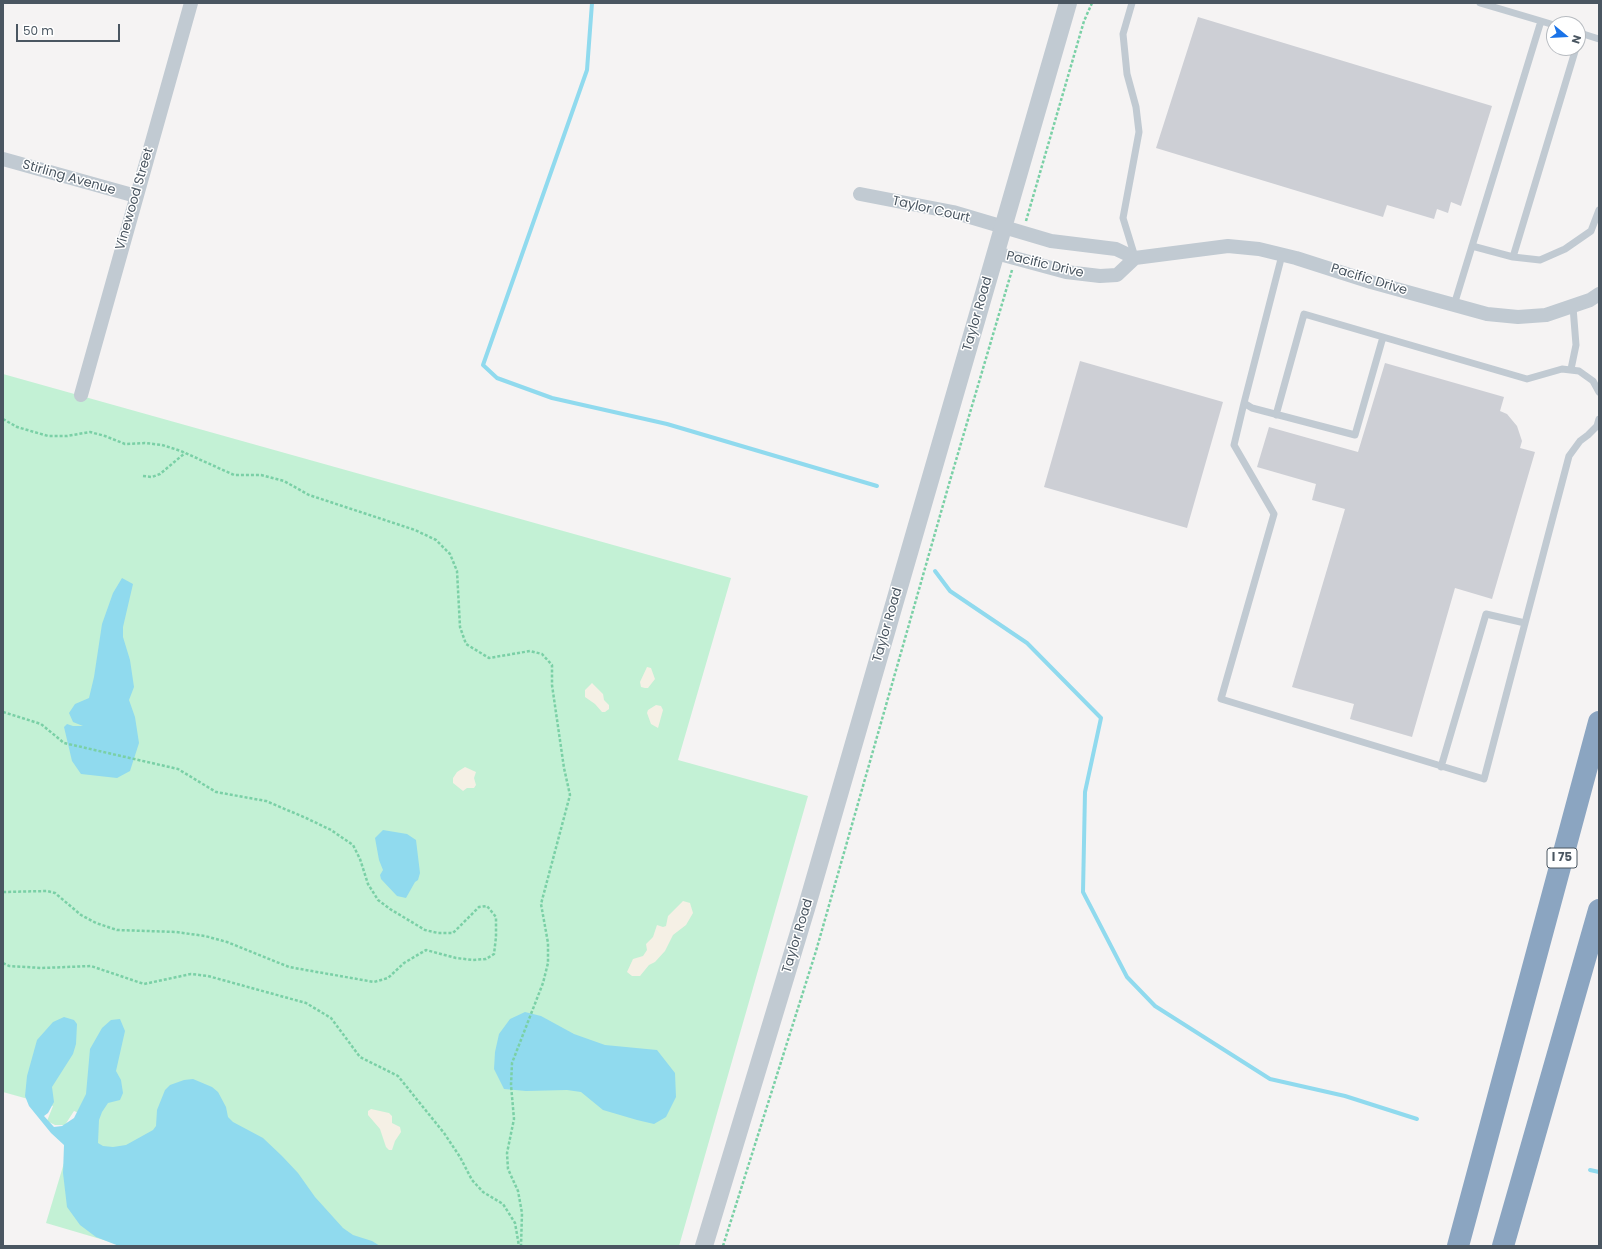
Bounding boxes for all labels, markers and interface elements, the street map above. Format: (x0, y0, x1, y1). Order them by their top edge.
scale bar (18, 16, 122, 42)
north arrow (1546, 16, 1586, 56)
text: 50 m (23, 22, 54, 39)
text: N (1568, 33, 1585, 46)
street label: Vinewood Street (113, 146, 157, 252)
street label: Stirling Avenue (21, 157, 117, 199)
street label: Taylor Court (891, 193, 971, 227)
street label: Pacific Drive (1005, 249, 1085, 281)
street label: Pacific Drive (1329, 261, 1409, 299)
street label: Taylor Road (960, 275, 996, 353)
street label: Taylor Road (870, 586, 906, 664)
road number: I 75 (1547, 848, 1577, 868)
street label: Taylor Road (779, 897, 817, 975)

